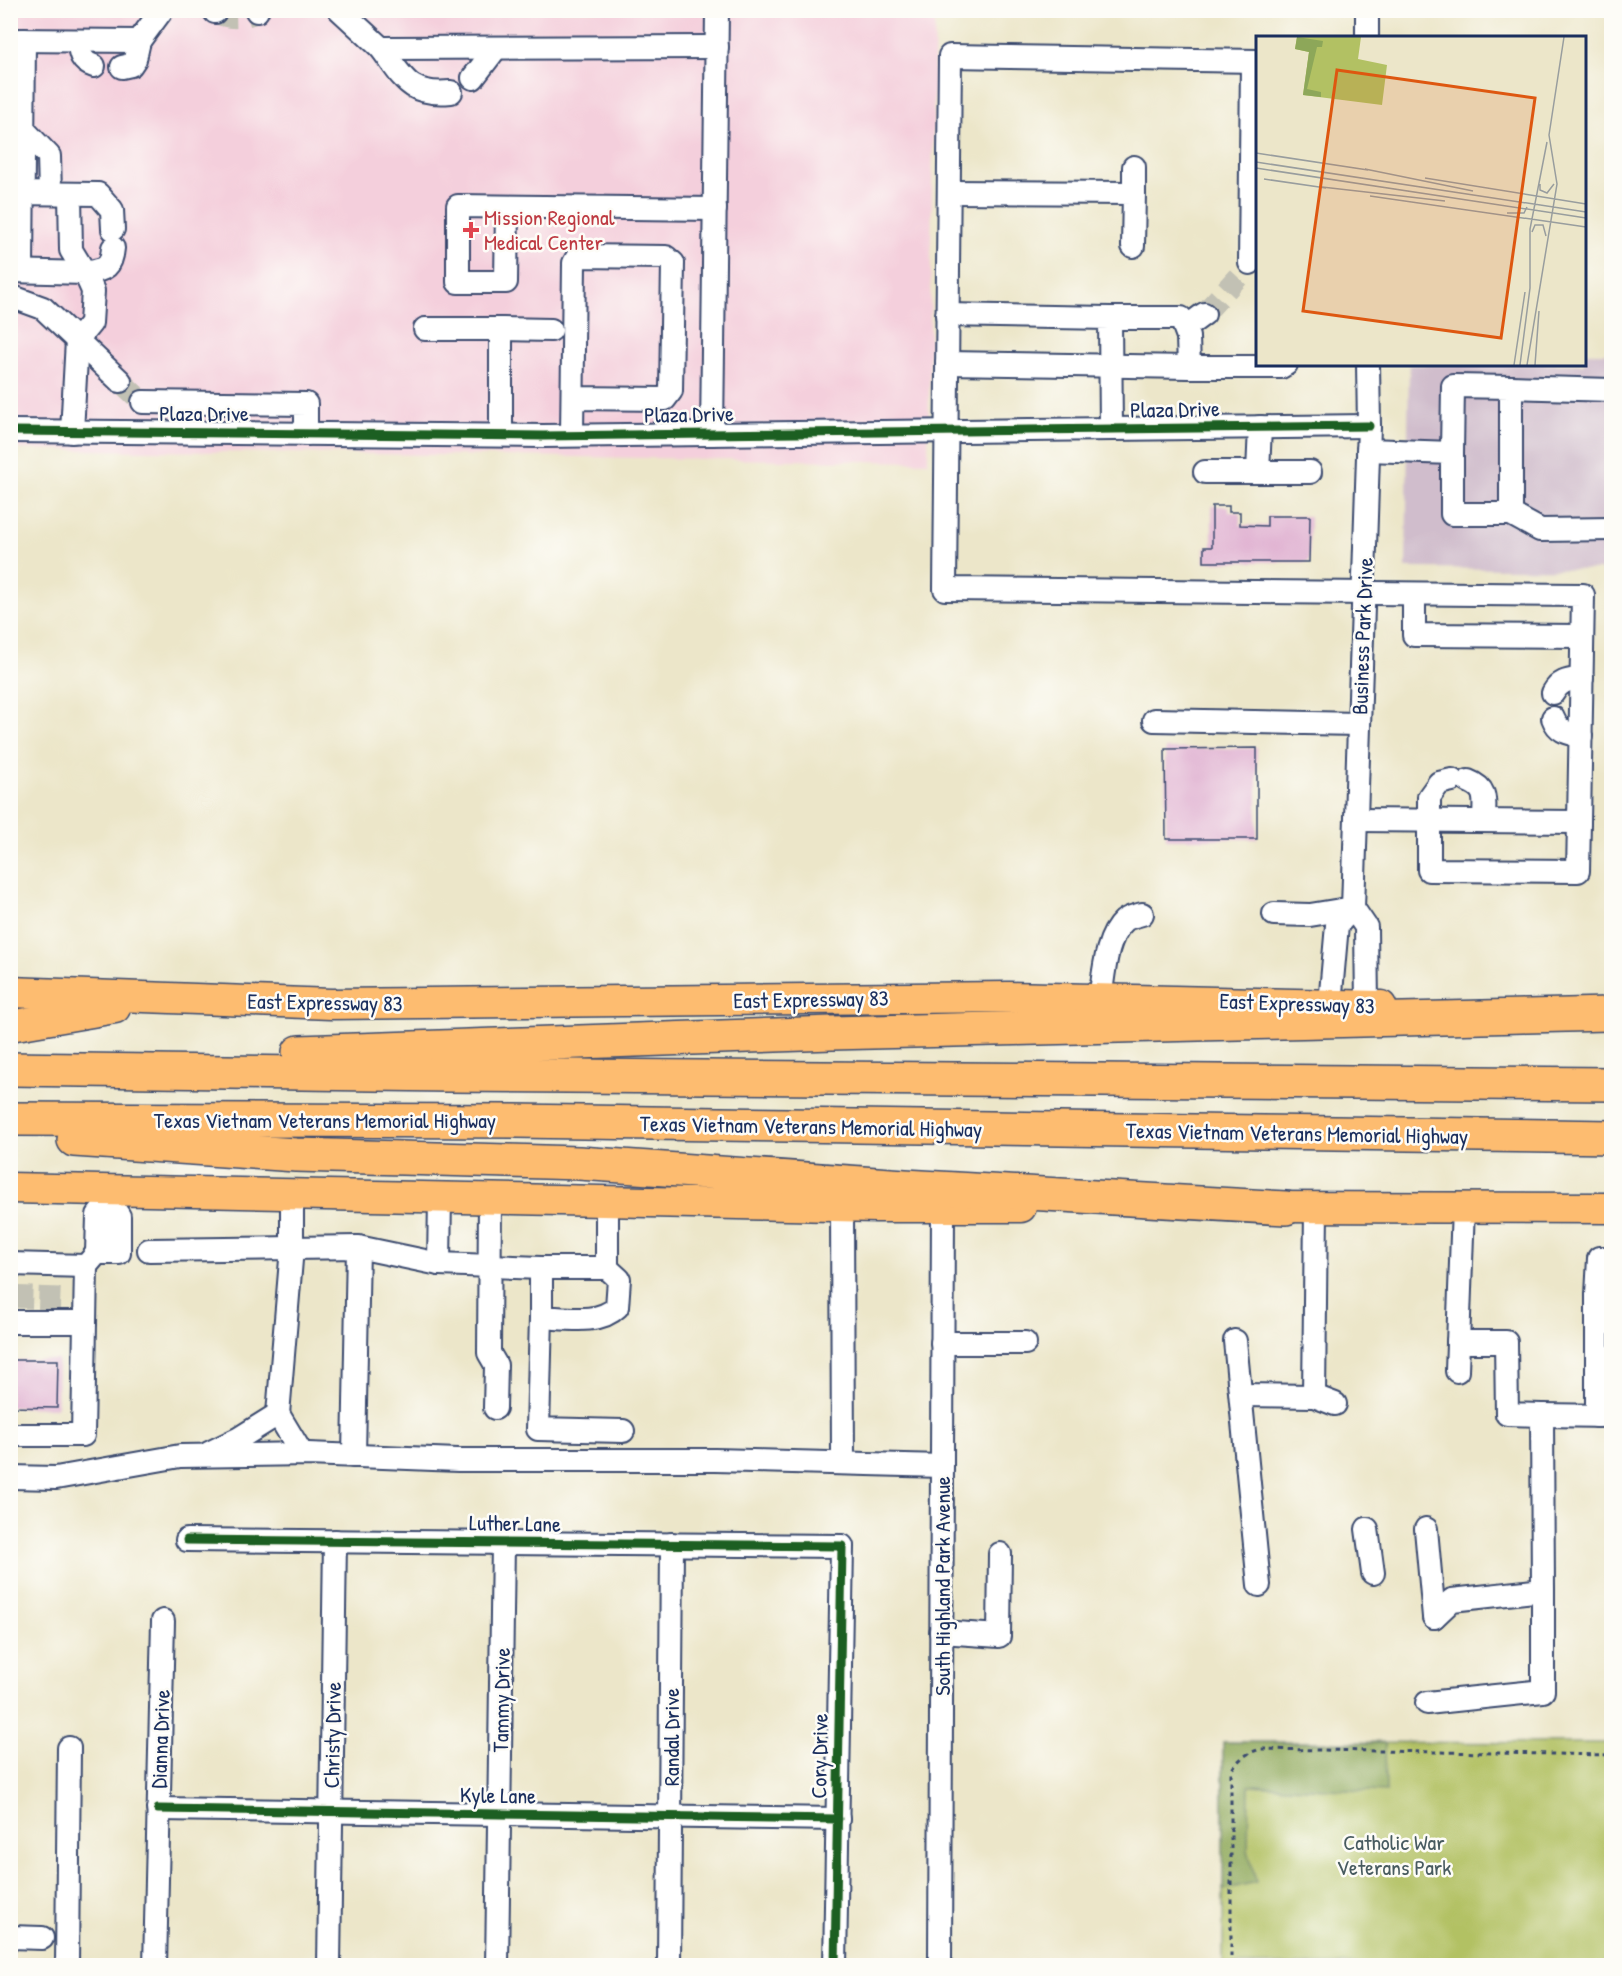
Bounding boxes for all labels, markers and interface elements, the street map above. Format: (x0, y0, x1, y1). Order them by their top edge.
inset map (1256, 36, 1586, 366)
place label: Mission Regional Medical Center (484, 202, 615, 257)
marker: Mission Regional Medical Center (462, 221, 480, 239)
street label: Plaza Drive (1130, 393, 1220, 425)
street label: Plaza Drive (159, 398, 249, 428)
street label: Plaza Drive (644, 398, 734, 430)
street label: Business Park Drive (1344, 557, 1380, 715)
street label: East Expressway 83 (733, 983, 889, 1015)
street label: East Expressway 83 (1219, 985, 1375, 1021)
street label: East Expressway 83 (247, 986, 403, 1018)
street label: Texas Vietnam Veterans Memorial Highway (154, 1105, 496, 1135)
street label: Texas Vietnam Veterans Memorial Highway (640, 1108, 982, 1144)
street label: Texas Vietnam Veterans Memorial Highway (1126, 1115, 1468, 1151)
street label: South Highland Park Avenue (927, 1476, 957, 1696)
street label: Luther Lane (469, 1507, 561, 1539)
street label: Tammy Drive (485, 1647, 517, 1753)
street label: Christy Drive (316, 1681, 348, 1789)
street label: Randal Drive (656, 1688, 686, 1786)
street label: Dianna Drive (143, 1689, 177, 1789)
street label: Cory Drive (803, 1713, 835, 1799)
street label: Kyle Lane (460, 1779, 536, 1811)
park label: Catholic War Veterans Park (1337, 1827, 1451, 1882)

